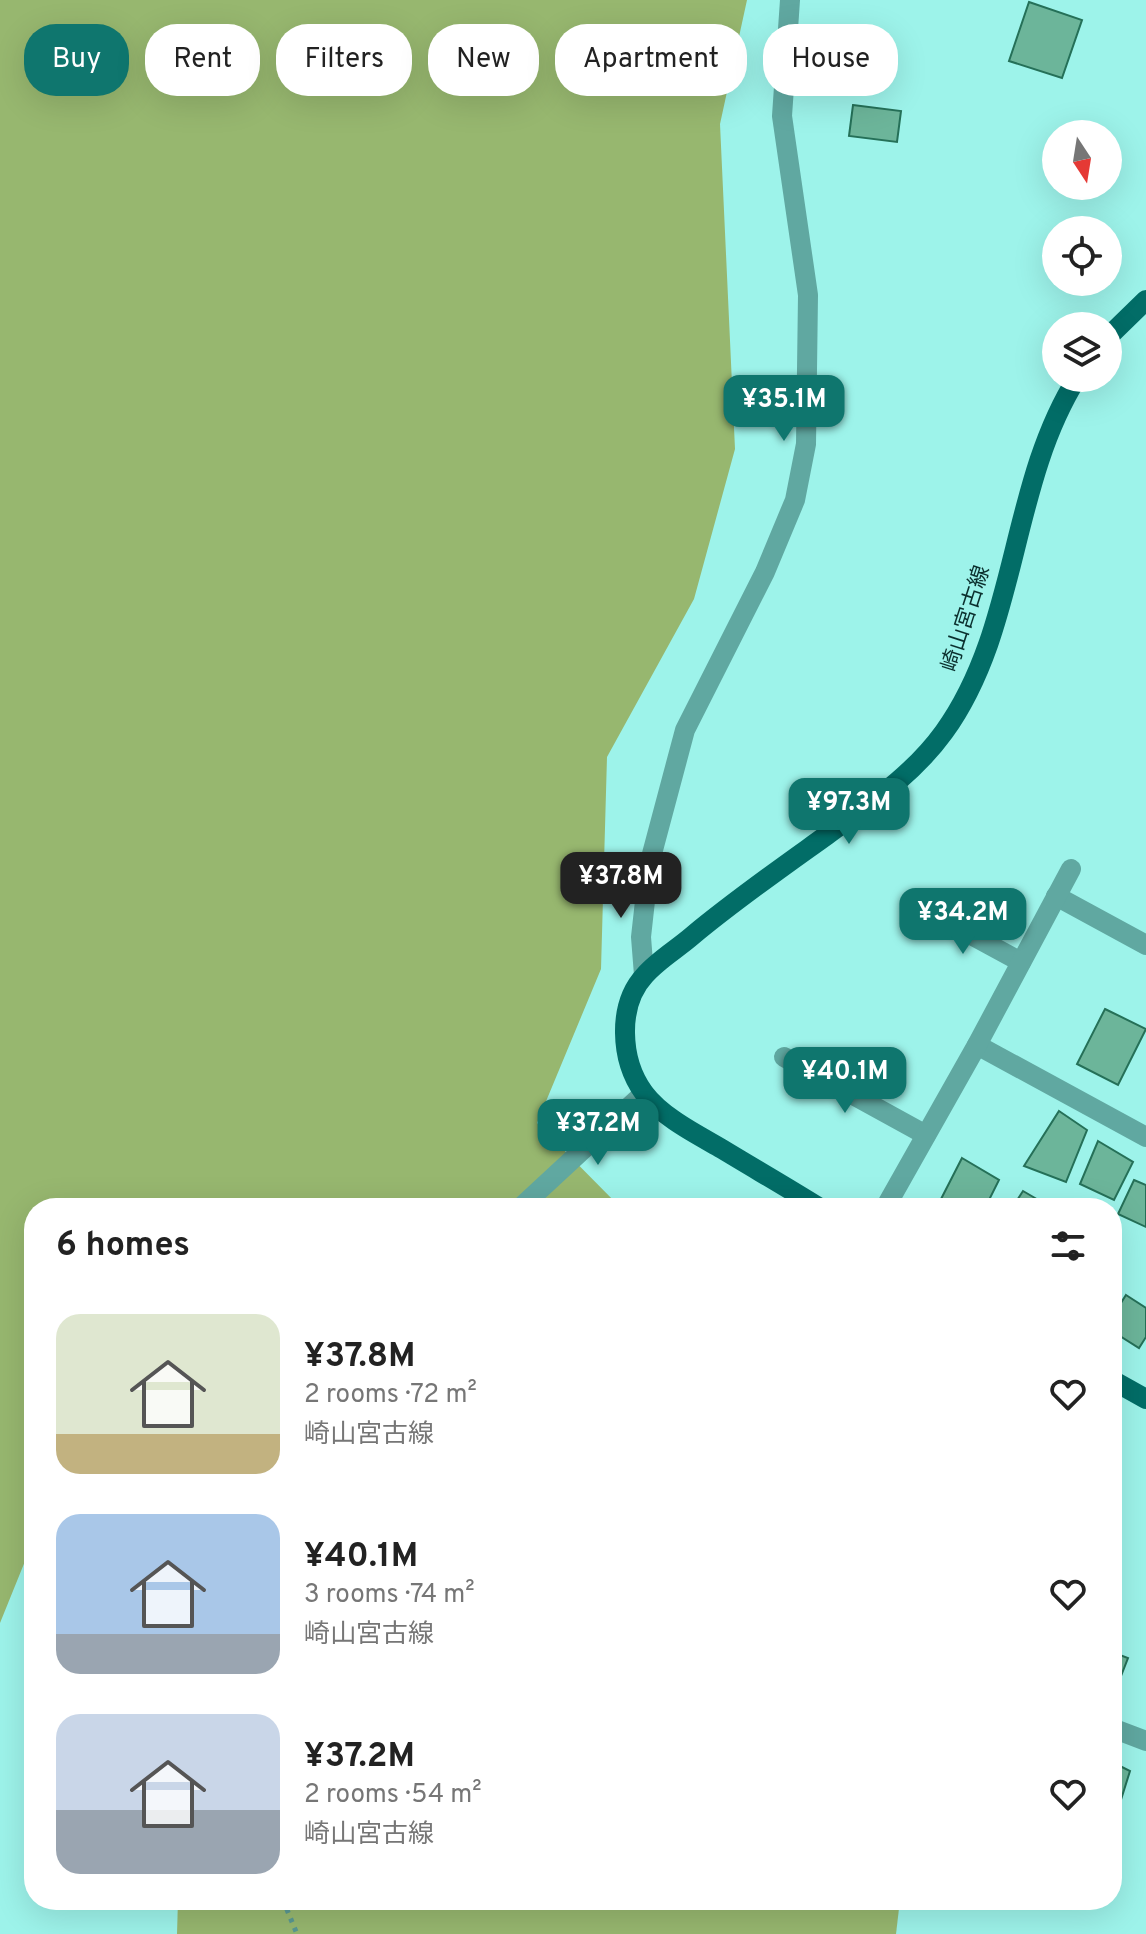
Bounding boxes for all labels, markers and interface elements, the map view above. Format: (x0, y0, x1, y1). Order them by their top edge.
chip: Buy (24, 24, 129, 96)
chip: Rent (145, 24, 260, 96)
chip: Filters (276, 24, 412, 96)
chip: New (428, 24, 539, 96)
chip: Apartment (555, 24, 747, 96)
chip: House (763, 24, 898, 96)
north arrow (1042, 120, 1122, 200)
map controls (1042, 120, 1122, 392)
button: locate (1042, 216, 1122, 296)
button: layers (1042, 312, 1122, 392)
pin: ¥35.1M (719, 375, 849, 443)
text: ¥35.1M (742, 384, 826, 417)
street label: 崎山宮古線 (937, 563, 997, 675)
pin: ¥97.3M (784, 778, 914, 846)
text: ¥97.3M (807, 787, 891, 820)
pin: ¥37.8M (556, 852, 686, 920)
text: ¥37.8M (578, 861, 664, 894)
pin: ¥34.2M (898, 888, 1028, 956)
text: ¥34.2M (917, 897, 1009, 930)
pin: ¥40.1M (780, 1047, 910, 1115)
text: ¥40.1M (801, 1056, 889, 1089)
pin: ¥37.2M (533, 1099, 663, 1167)
text: ¥37.2M (556, 1108, 640, 1141)
icon: filters (1046, 1224, 1090, 1268)
text: 6 homes (56, 1225, 190, 1268)
text: ¥37.8M (304, 1336, 415, 1379)
icon: home (120, 1346, 216, 1442)
icon: heart (1046, 1372, 1090, 1416)
text: 2 rooms · 72 m² (304, 1379, 477, 1412)
text: 崎山宮古線 (304, 1419, 434, 1452)
text: ¥40.1M (304, 1536, 418, 1579)
icon: home (120, 1546, 216, 1642)
icon: heart (1046, 1572, 1090, 1616)
text: 3 rooms · 74 m² (304, 1579, 475, 1612)
text: 崎山宮古線 (304, 1619, 434, 1652)
text: ¥37.2M (304, 1736, 415, 1779)
icon: home (120, 1746, 216, 1842)
icon: heart (1046, 1772, 1090, 1816)
text: 2 rooms · 54 m² (304, 1779, 482, 1812)
text: 崎山宮古線 (304, 1819, 434, 1852)

